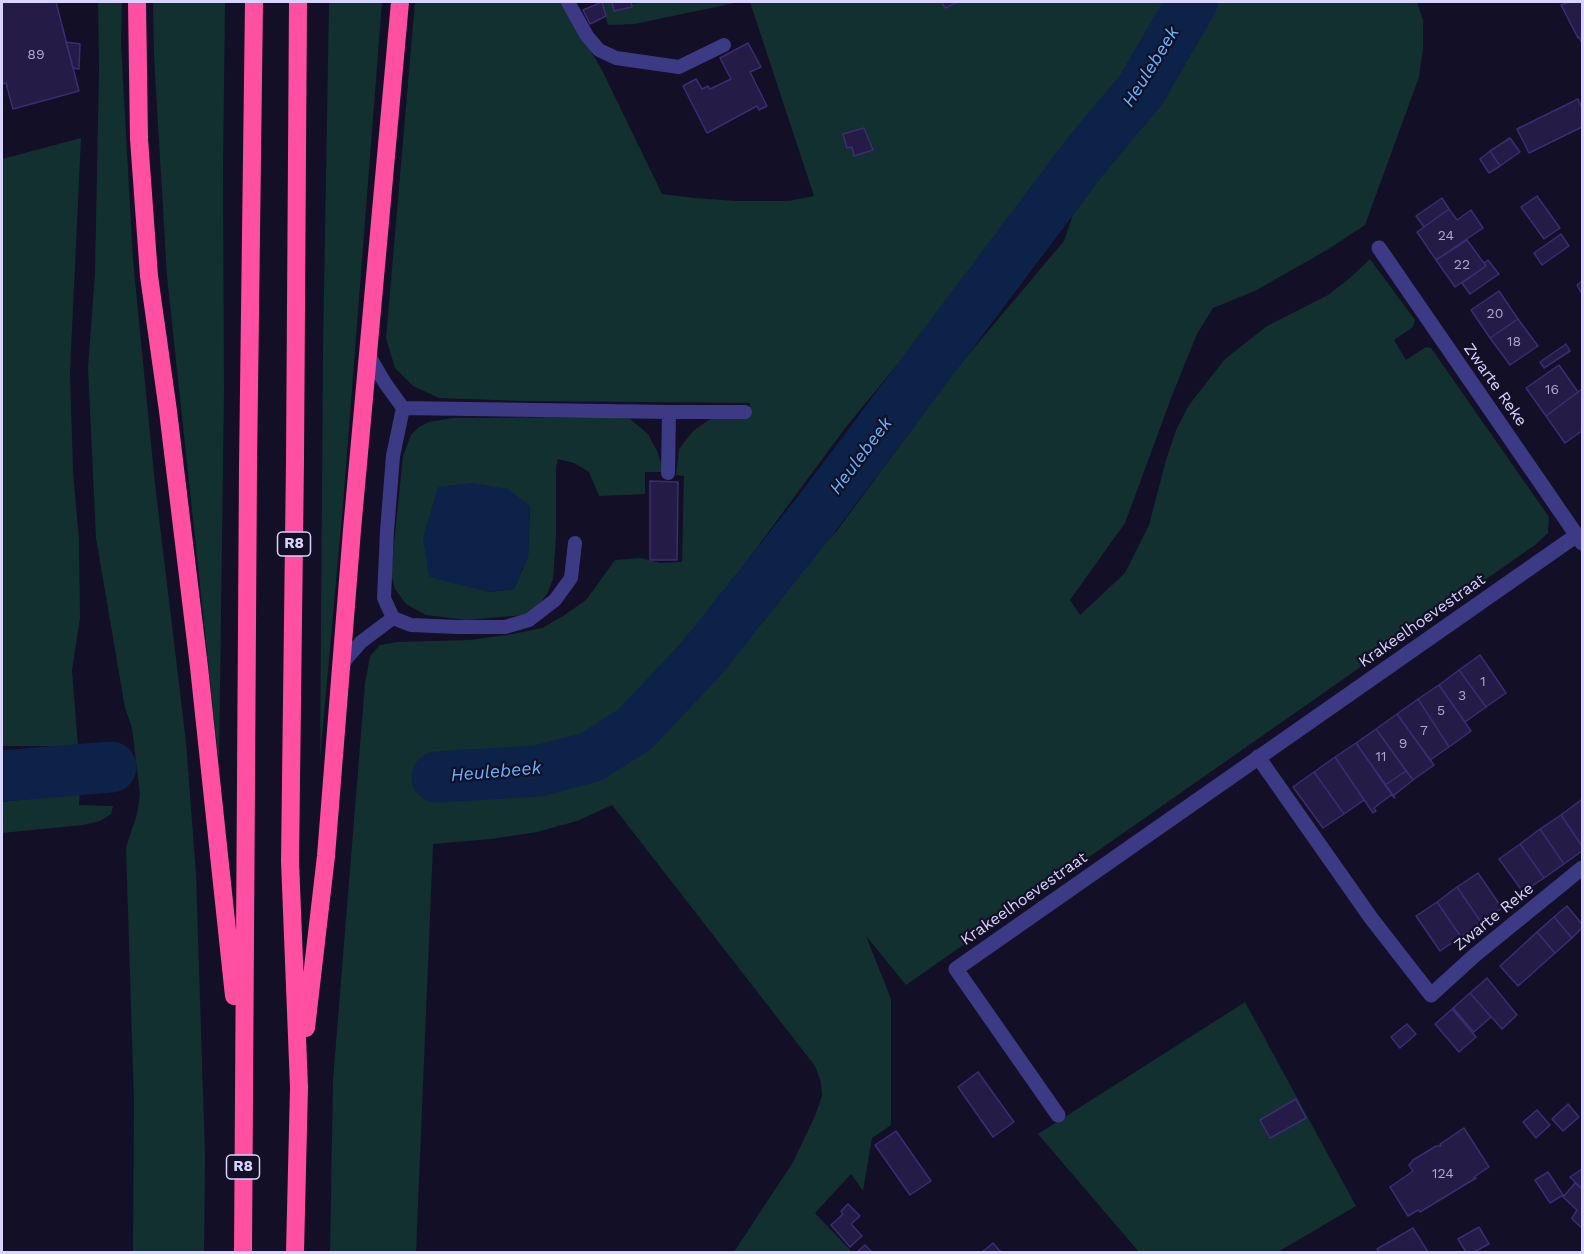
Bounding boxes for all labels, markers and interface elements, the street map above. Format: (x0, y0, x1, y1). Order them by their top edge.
water label: Heulebeek (1118, 23, 1184, 111)
house number: 89 (27, 47, 45, 63)
house number: 24 (1438, 228, 1454, 244)
house number: 22 (1454, 257, 1470, 273)
house number: 20 (1487, 306, 1503, 322)
house number: 18 (1507, 334, 1521, 350)
street label: Zwarte Reke (1459, 340, 1531, 430)
house number: 16 (1545, 382, 1559, 398)
water label: Heulebeek (825, 413, 897, 499)
road number: R8 (278, 532, 310, 556)
street label: Krakeelhoevestraat (1355, 570, 1489, 672)
house number: 1 (1480, 674, 1486, 690)
house number: 3 (1458, 688, 1466, 704)
house number: 5 (1437, 703, 1445, 719)
house number: 7 (1420, 723, 1428, 739)
house number: 9 (1399, 736, 1407, 752)
house number: 11 (1376, 749, 1386, 765)
water label: Heulebeek (450, 757, 542, 787)
street label: Krakeelhoevestraat (957, 848, 1091, 950)
street label: Zwarte Reke (1450, 879, 1538, 955)
road number: R8 (226, 1155, 260, 1179)
house number: 124 (1432, 1166, 1454, 1182)

